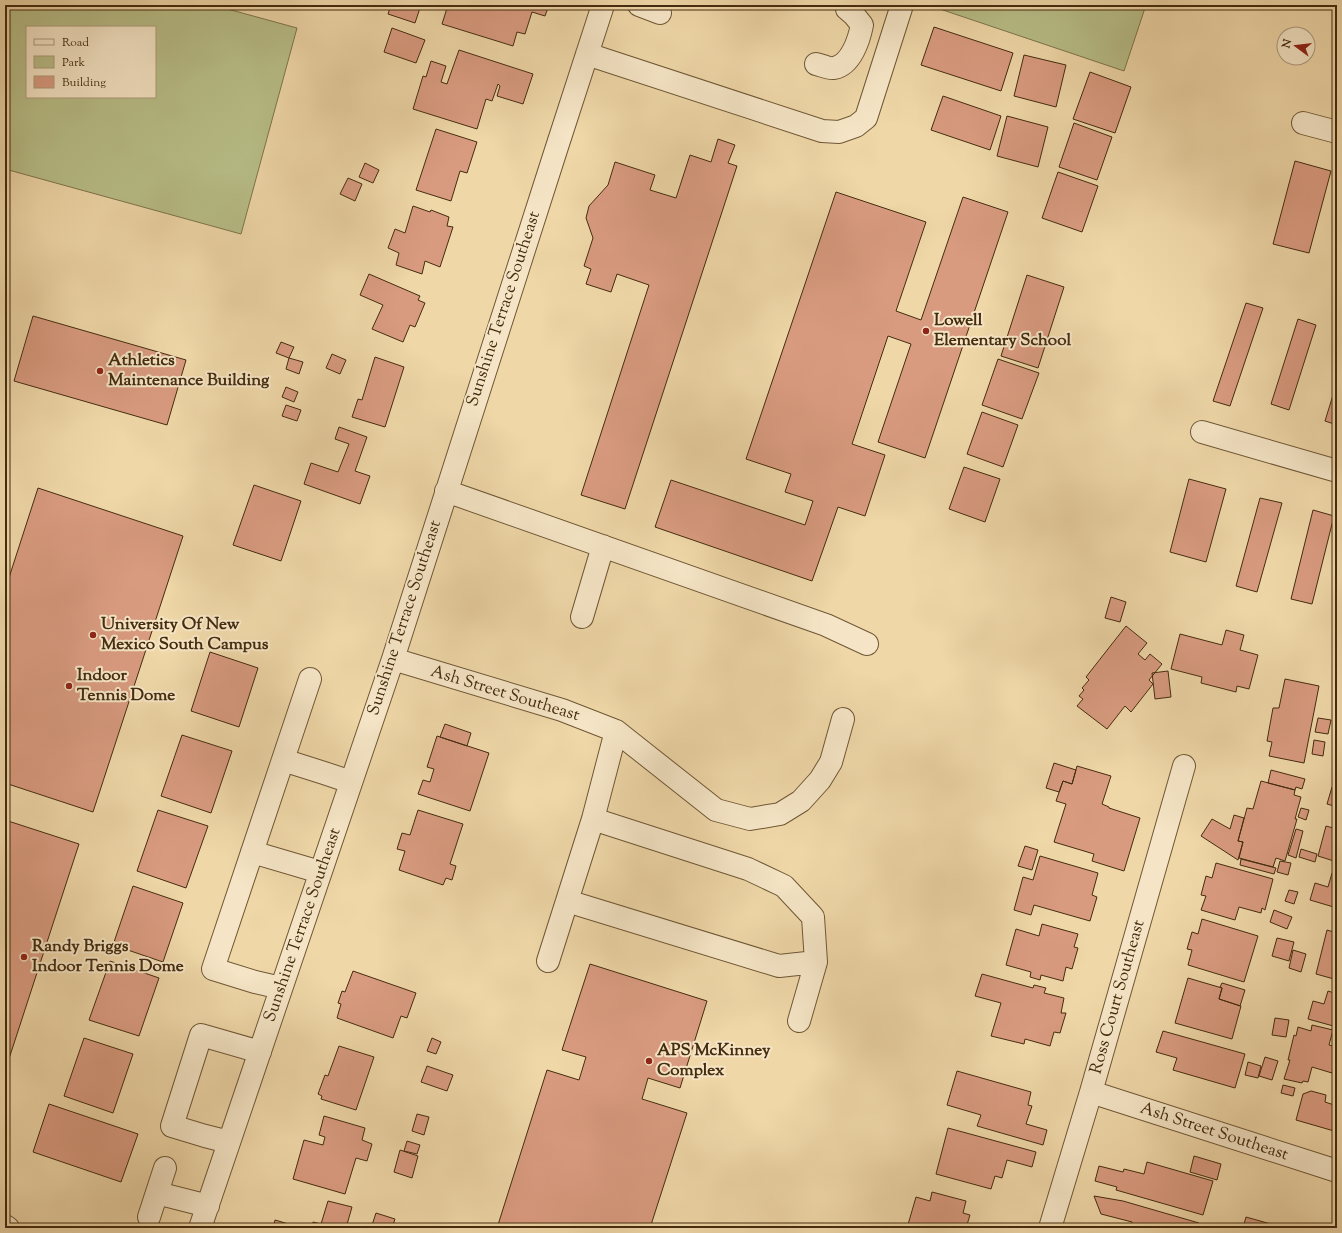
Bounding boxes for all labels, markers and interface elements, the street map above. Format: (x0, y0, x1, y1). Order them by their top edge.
legend (26, 26, 156, 98)
north arrow (1276, 26, 1316, 66)
text: Road (62, 34, 89, 52)
text: N (1278, 37, 1296, 51)
text: Park (62, 54, 85, 72)
text: Building (62, 74, 106, 92)
street label: Sunshine Terrace Southeast (461, 208, 547, 410)
place label: Lowell Elementary School (934, 309, 1071, 353)
marker: Lowell Elementary School (921, 326, 931, 336)
place label: Athletics Maintenance Building (108, 349, 270, 393)
marker: Athletics Maintenance Building (95, 366, 105, 376)
street label: Sunshine Terrace Southeast (362, 517, 448, 719)
place label: University Of New Mexico South Campus (101, 613, 269, 657)
marker: University Of New Mexico South Campus (88, 630, 98, 640)
street label: Ash Street Southeast (428, 660, 583, 728)
place label: Indoor Tennis Dome (77, 664, 175, 708)
marker: Indoor Tennis Dome (64, 681, 74, 691)
street label: Sunshine Terrace Southeast (258, 825, 348, 1025)
street label: Ross Court Southeast (1085, 917, 1152, 1077)
place label: Randy Briggs Indoor Tennis Dome (32, 935, 184, 979)
marker: Randy Briggs Indoor Tennis Dome (19, 952, 29, 962)
place label: APS McKinney Complex (657, 1039, 771, 1083)
marker: APS McKinney Complex (644, 1056, 654, 1066)
street label: Ash Street Southeast (1137, 1097, 1291, 1167)

